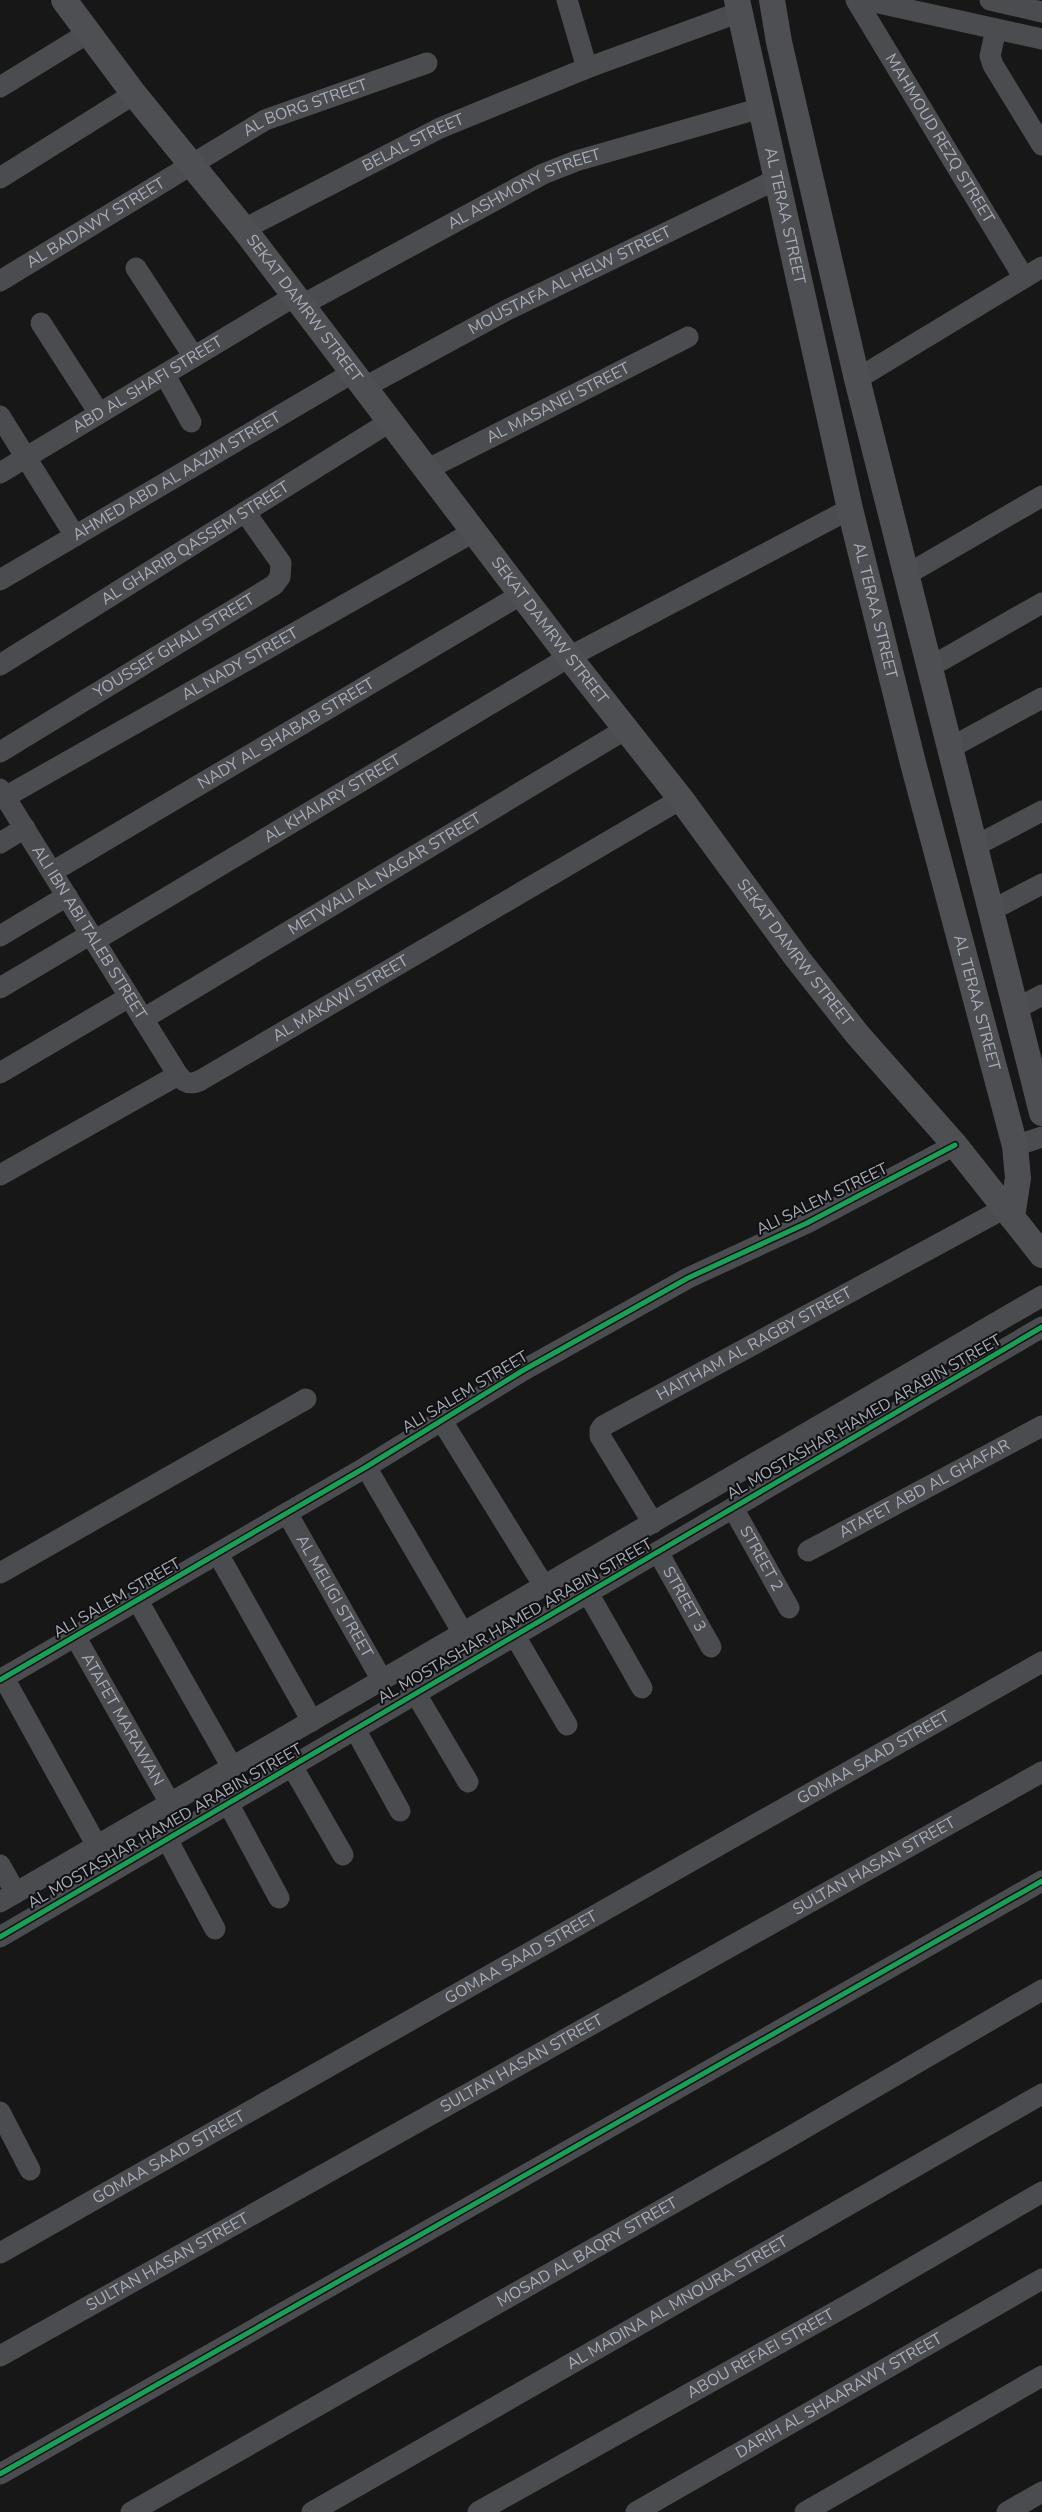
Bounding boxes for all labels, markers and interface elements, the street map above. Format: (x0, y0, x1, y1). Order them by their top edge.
street label: MAHMOUD REZQ STREET (880, 50, 1000, 228)
street label: AL BORG STREET (239, 74, 371, 142)
street label: BELAL STREET (358, 108, 468, 177)
street label: AL ASHMONY STREET (444, 143, 603, 235)
street label: AL TERAA STREET (759, 145, 811, 287)
street label: AL BADAWY STREET (22, 172, 170, 273)
street label: MOUSTAFA AL HELW STREET (464, 221, 675, 340)
street label: SEKAT DAMRW STREET (241, 230, 368, 387)
street label: ABD AL SHAFI STREET (68, 331, 227, 438)
street label: AL MASANEI STREET (482, 357, 634, 449)
street label: AHMED ABD AL AAZIM STREET (68, 406, 285, 546)
street label: AL GHARIB QASSEM STREET (97, 476, 294, 610)
street label: AL TERAA STREET (848, 540, 903, 681)
street label: SEKAT DAMRW STREET (486, 552, 613, 709)
street label: YOUSSEF GHALI STREET (89, 588, 259, 704)
street label: AL NADY STREET (178, 622, 303, 706)
street label: NADY AL SHABAB STREET (194, 672, 379, 794)
street label: AL KHAIARY STREET (260, 749, 406, 848)
street label: METWALI AL NAGAR STREET (284, 807, 486, 940)
street label: ALI IBN ABI TALEB STREET (27, 841, 152, 1024)
street label: SEKAT DAMRW STREET (732, 874, 858, 1032)
street label: AL TERAA STREET (948, 932, 1005, 1073)
street label: AL MAKAWI STREET (268, 950, 413, 1047)
street label: ALI SALEM STREET (753, 1157, 892, 1240)
street label: HAITHAM AL RAGBY STREET (652, 1282, 856, 1406)
street label: AL MOSTASHAR HAMED ARABIN STREET (723, 1329, 1006, 1505)
street label: ALI SALEM STREET (398, 1345, 533, 1438)
street label: ATAFET ABD AL GHAFAR (835, 1434, 1014, 1543)
street label: STREET 2 (734, 1522, 788, 1595)
street label: AL MELIGI STREET (291, 1531, 378, 1662)
street label: AL MOSTASHAR HAMED ARABIN STREET (374, 1533, 657, 1709)
street label: ALI SALEM STREET (49, 1552, 185, 1643)
street label: STREET 3 (657, 1562, 711, 1636)
street label: ATAFET MARAWAN (76, 1649, 169, 1790)
street label: GOMAA SAAD STREET (793, 1705, 954, 1810)
street label: AL MOSTASHAR HAMED ARABIN STREET (24, 1738, 307, 1914)
street label: SULTAN HASAN STREET (789, 1811, 960, 1921)
street label: GOMAA SAAD STREET (441, 1905, 602, 2010)
street label: SULTAN HASAN STREET (436, 2009, 607, 2118)
street label: GOMAA SAAD STREET (88, 2105, 249, 2209)
street label: MOSAD AL BAQRY STREET (493, 2192, 682, 2312)
street label: SULTAN HASAN STREET (82, 2208, 253, 2317)
street label: AL MADINA AL MNOURA STREET (563, 2231, 792, 2375)
street label: ABOU REFAEI STREET (683, 2303, 839, 2404)
street label: DARIH AL SHAARAWY STREET (731, 2327, 947, 2464)

